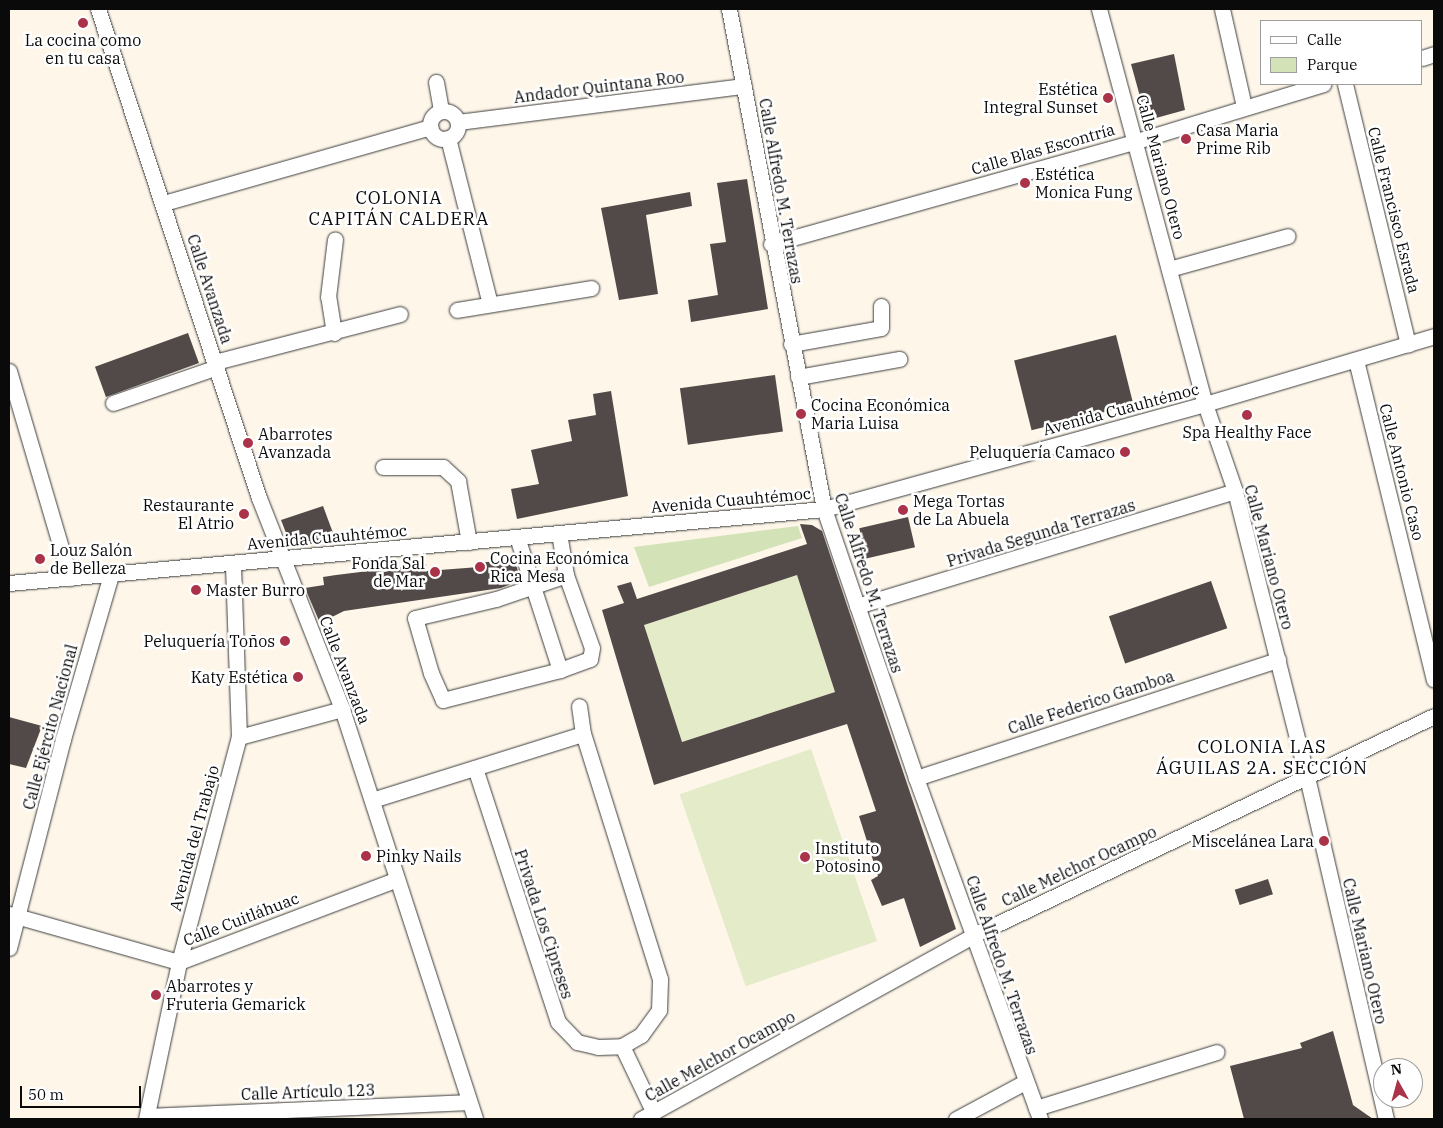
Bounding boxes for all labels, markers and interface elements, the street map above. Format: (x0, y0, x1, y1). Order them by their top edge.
marker: La cocina como en tu casa (77, 17, 89, 29)
legend (1260, 20, 1423, 85)
place label: La cocina como en tu casa (25, 30, 141, 68)
text: Calle (1307, 30, 1342, 49)
text: Parque (1307, 55, 1357, 74)
street label: Andador Quintana Roo (513, 67, 685, 107)
place label: Estética Integral Sunset (983, 79, 1098, 117)
marker: Estética Integral Sunset (1102, 92, 1114, 104)
street label: Calle Mariano Otero (1132, 92, 1190, 242)
street label: Calle Alfredo M. Terrazas (755, 97, 807, 285)
street label: Calle Blas Escontría (969, 119, 1117, 179)
place label: Casa Maria Prime Rib (1196, 120, 1279, 158)
street label: Calle Francisco Esrada (1364, 125, 1424, 295)
marker: Casa Maria Prime Rib (1180, 133, 1192, 145)
place label: Estética Monica Fung (1035, 164, 1132, 202)
marker: Estética Monica Fung (1019, 177, 1031, 189)
district label: COLONIA CAPITÁN CALDERA (307, 188, 491, 230)
street label: Calle Avanzada (183, 232, 237, 346)
street label: Avenida Cuauhtémoc (1041, 379, 1201, 439)
place label: Cocina Económica Maria Luisa (811, 395, 950, 433)
street label: Calle Antonio Caso (1376, 402, 1428, 542)
marker: Cocina Económica Maria Luisa (795, 408, 807, 420)
marker: Spa Healthy Face (1241, 409, 1253, 421)
place label: Spa Healthy Face (1182, 422, 1312, 442)
place label: Abarrotes Avanzada (258, 424, 333, 462)
marker: Abarrotes Avanzada (242, 437, 254, 449)
place label: Peluquería Camaco (969, 442, 1115, 462)
marker: Peluquería Camaco (1119, 446, 1131, 458)
street label: Calle Mariano Otero (1240, 482, 1298, 632)
street label: Avenida Cuauhtémoc (650, 483, 812, 517)
street label: Calle Alfredo M. Terrazas (831, 491, 907, 675)
place label: Mega Tortas de La Abuela (913, 491, 1010, 529)
place label: Restaurante El Atrio (143, 495, 234, 533)
street label: Privada Segunda Terrazas (944, 495, 1138, 571)
marker: Mega Tortas de La Abuela (897, 504, 909, 516)
marker: Restaurante El Atrio (238, 508, 250, 520)
street label: Avenida Cuauhtémoc (246, 520, 408, 554)
place label: Louz Salón de Belleza (50, 540, 132, 578)
place label: Cocina Económica Rica Mesa (490, 548, 629, 586)
marker: Louz Salón de Belleza (34, 553, 46, 565)
place label: Fonda Sal de Mar (351, 553, 425, 591)
marker: Cocina Económica Rica Mesa (474, 561, 486, 573)
marker: Fonda Sal de Mar (429, 566, 441, 578)
place label: Master Burro (206, 580, 305, 600)
marker: Master Burro (190, 584, 202, 596)
street label: Calle Avanzada (316, 613, 374, 727)
place label: Peluquería Toños (144, 631, 275, 651)
marker: Peluquería Toños (279, 635, 291, 647)
street label: Calle Ejército Nacional (19, 642, 81, 812)
street label: Calle Federico Gamboa (1006, 666, 1176, 738)
place label: Katy Estética (191, 667, 288, 687)
marker: Katy Estética (292, 671, 304, 683)
district label: COLONIA LAS ÁGUILAS 2A. SECCIÓN (1154, 737, 1370, 780)
street label: Avenida del Trabajo (165, 763, 223, 913)
street label: Calle Melchor Ocampo (998, 822, 1160, 910)
place label: Miscelánea Lara (1192, 831, 1314, 851)
marker: Miscelánea Lara (1318, 835, 1330, 847)
place label: Instituto Potosino (815, 838, 880, 876)
place label: Pinky Nails (376, 846, 462, 866)
street label: Privada Los Cipreses (511, 847, 577, 1001)
marker: Pinky Nails (360, 850, 372, 862)
marker: Instituto Potosino (799, 851, 811, 863)
street label: Calle Alfredo M. Terrazas (962, 873, 1042, 1057)
street label: Calle Mariano Otero (1339, 876, 1391, 1026)
street label: Calle Cuitláhuac (180, 888, 302, 950)
place label: Abarrotes y Fruteria Gemarick (166, 976, 306, 1014)
marker: Abarrotes y Fruteria Gemarick (150, 989, 162, 1001)
street label: Calle Melchor Ocampo (641, 1007, 799, 1105)
north arrow (1373, 1058, 1423, 1108)
text: N (1390, 1059, 1403, 1079)
scale bar (22, 1076, 144, 1108)
street label: Calle Artículo 123 (241, 1080, 375, 1104)
text: 50 m (28, 1085, 64, 1104)

